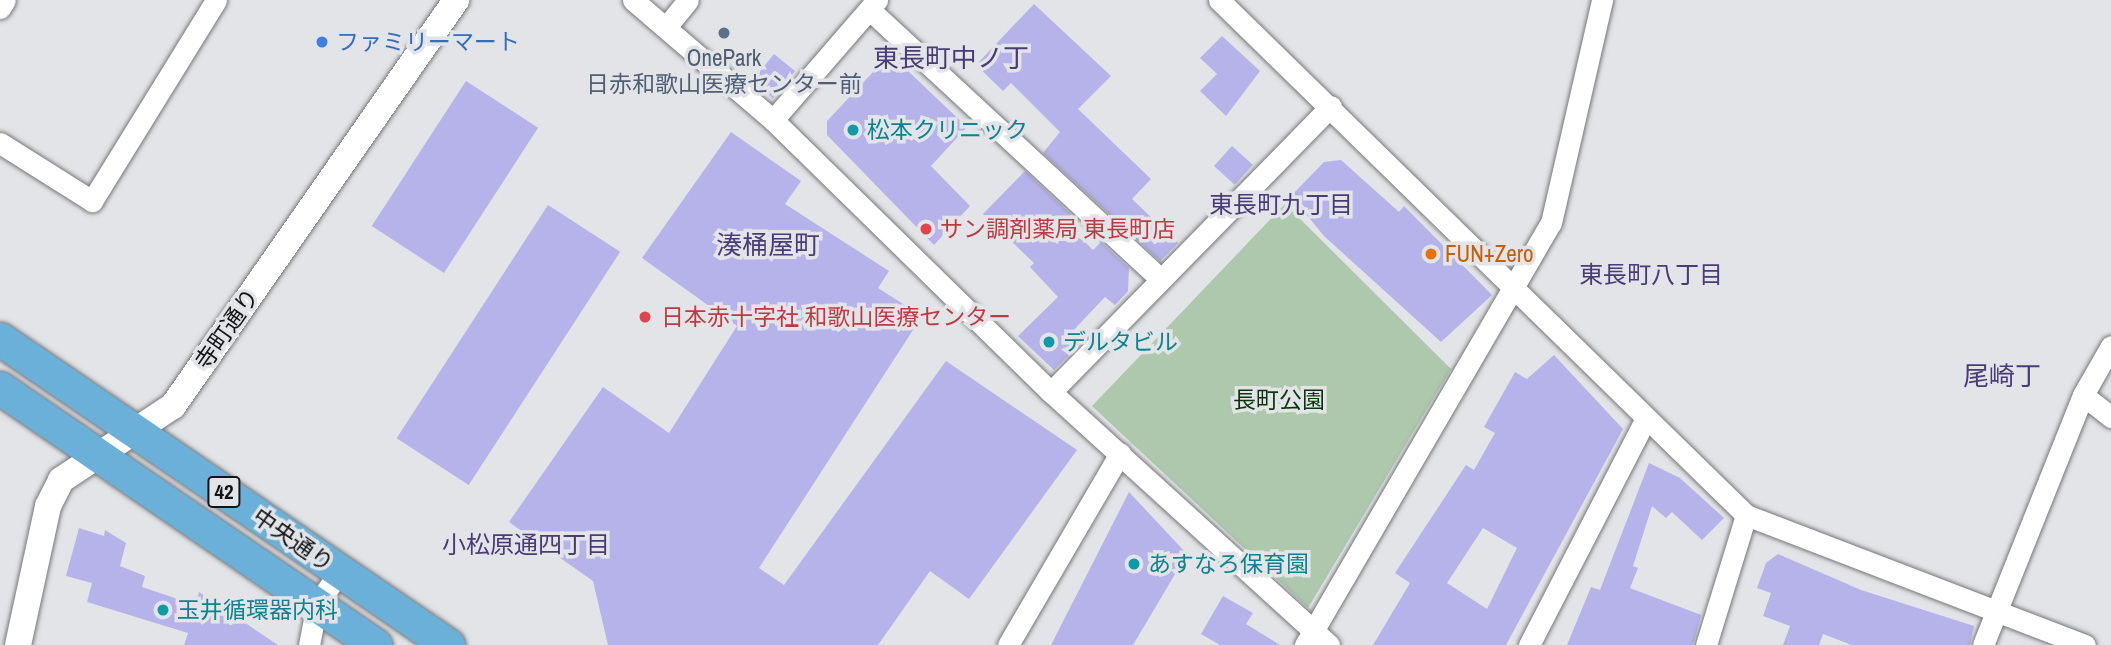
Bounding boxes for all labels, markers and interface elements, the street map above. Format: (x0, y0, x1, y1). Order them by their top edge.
marker: OnePark 日赤和歌山医療センター前 (716, 25, 732, 41)
place label: ファミリーマート (336, 28, 520, 56)
marker: ファミリーマート (314, 34, 330, 50)
district label: 東長町中ノ丁 (873, 42, 1029, 74)
place label: OnePark 日赤和歌山医療センター前 (586, 44, 862, 98)
place label: 松本クリニック (867, 116, 1028, 144)
marker: 松本クリニック (845, 122, 861, 138)
district label: 東長町九丁目 (1209, 191, 1353, 219)
place label: サン調剤薬局 東長町店 (940, 215, 1175, 243)
marker: サン調剤薬局 東長町店 (918, 221, 934, 237)
district label: 湊桶屋町 (716, 229, 820, 261)
place label: FUN+Zero (1445, 240, 1534, 268)
marker: FUN+Zero (1423, 246, 1439, 262)
district label: 東長町八丁目 (1579, 261, 1723, 289)
street label: 寺町通り (189, 283, 265, 375)
place label: 日本赤十字社 和歌山医療センター (661, 303, 1011, 331)
marker: 日本赤十字社 和歌山医療センター (635, 307, 655, 327)
place label: デルタビル (1063, 328, 1178, 356)
marker: デルタビル (1041, 334, 1057, 350)
district label: 尾崎丁 (1963, 360, 2041, 392)
park label: 長町公園 (1233, 386, 1325, 414)
road number: 42 (206, 475, 242, 510)
street label: 中央通り (247, 502, 339, 578)
district label: 小松原通四丁目 (442, 531, 610, 559)
place label: あすなろ保育園 (1148, 550, 1309, 578)
marker: あすなろ保育園 (1126, 556, 1142, 572)
place label: 玉井循環器内科 (177, 596, 338, 624)
marker: 玉井循環器内科 (155, 602, 171, 618)

